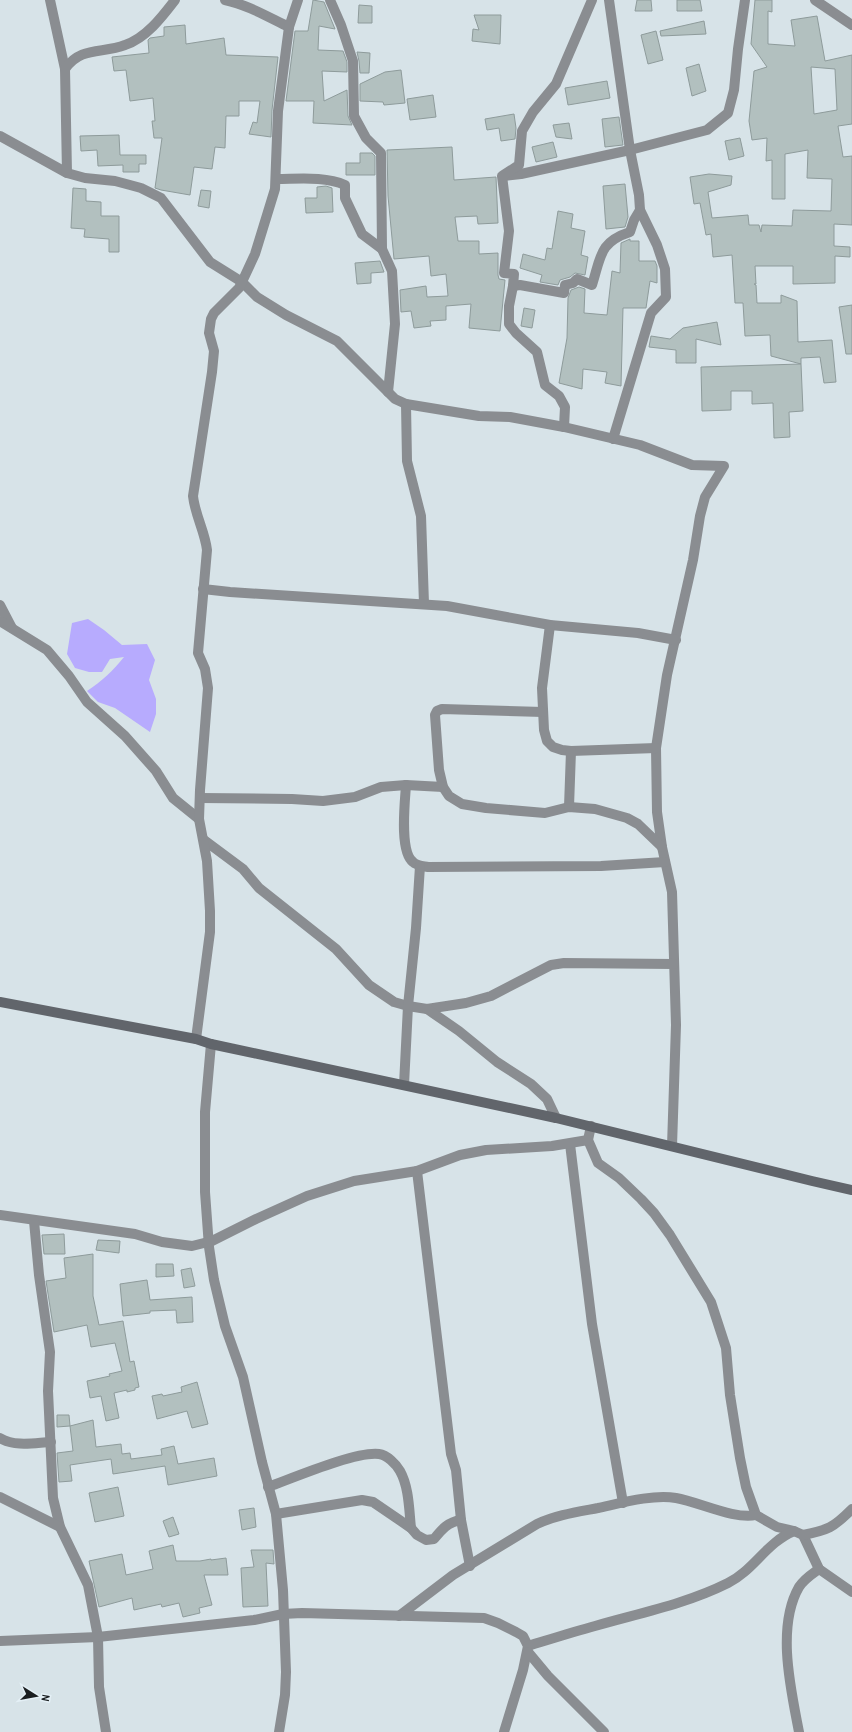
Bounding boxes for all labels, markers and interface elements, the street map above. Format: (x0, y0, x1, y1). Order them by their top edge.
north arrow (16, 1676, 56, 1716)
text: N (38, 1693, 53, 1702)

